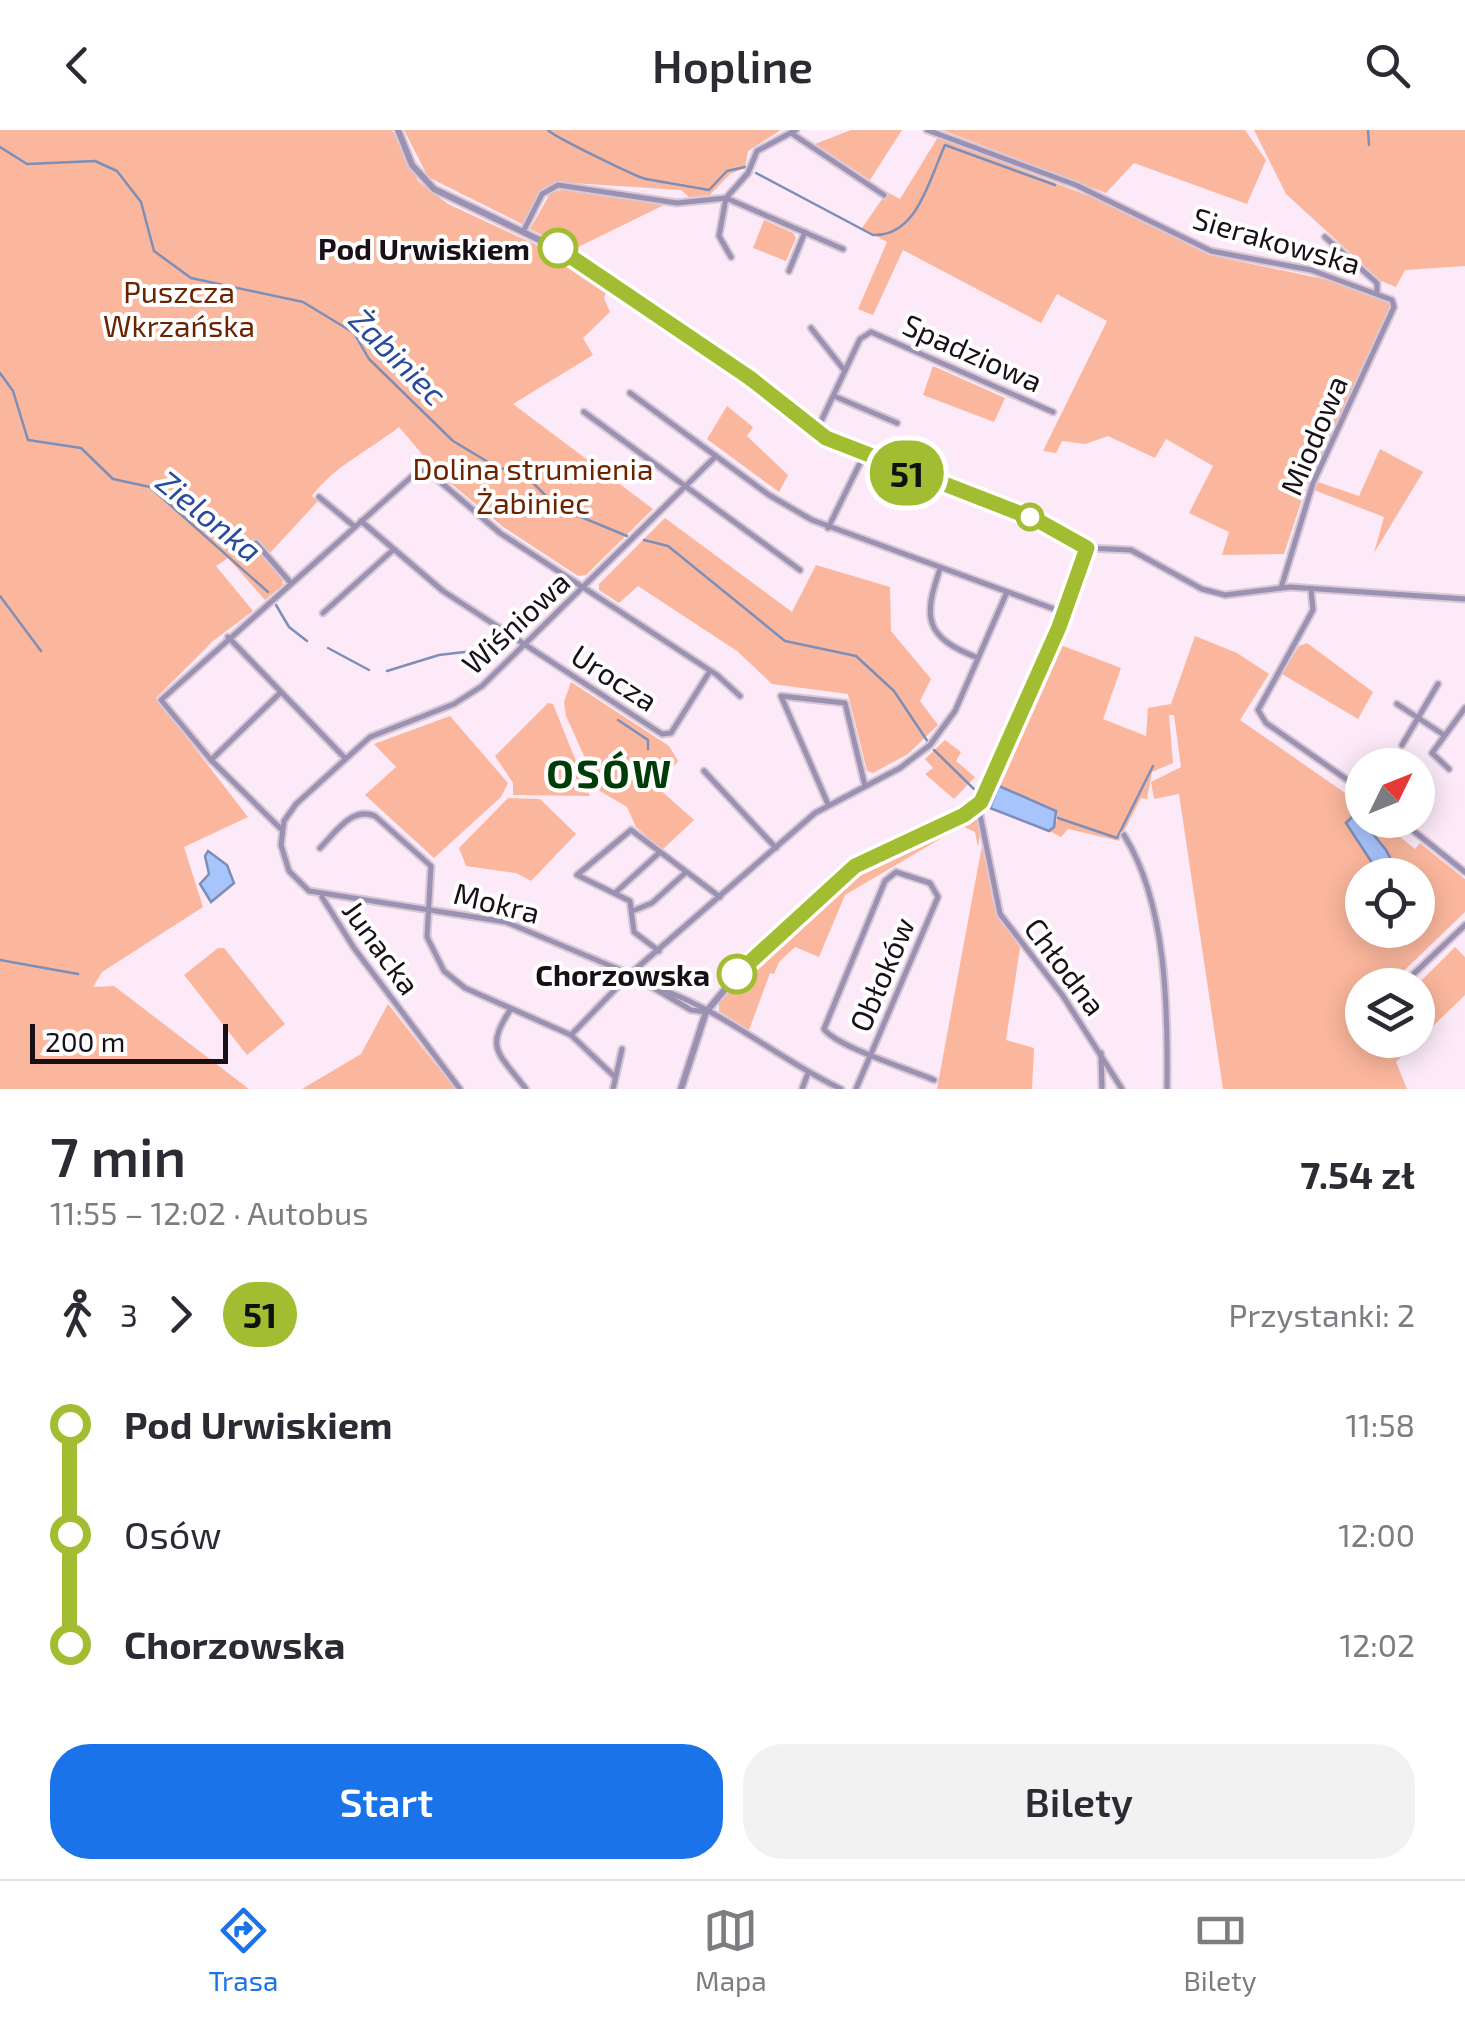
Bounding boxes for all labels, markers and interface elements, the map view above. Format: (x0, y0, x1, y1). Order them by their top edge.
icon: back (50, 38, 105, 93)
text: Hopline (652, 38, 813, 92)
icon: search (1360, 38, 1415, 93)
street label: Sierakowska (1189, 199, 1365, 281)
marker: Pod Urwiskiem (539, 229, 577, 267)
place label: Pod Urwiskiem (318, 230, 530, 266)
park label: Puszcza Wkrzańska (103, 273, 255, 343)
water label: Żabiniec (343, 300, 455, 412)
street label: Spadziowa (898, 305, 1048, 399)
street label: Miodowa (1272, 370, 1354, 500)
line badge: 51 (862, 440, 952, 506)
park label: Dolina strumienia Żabiniec (413, 450, 653, 520)
text: 51 (890, 452, 924, 494)
water label: Zielonka (150, 461, 270, 569)
unlabelled marker (1017, 504, 1043, 530)
street label: Wiśniowa (454, 563, 576, 681)
street label: Urocza (565, 636, 665, 718)
district label: OSÓW (546, 748, 674, 796)
north arrow (1345, 748, 1435, 838)
map controls (1345, 748, 1435, 1058)
button: locate (1345, 858, 1435, 948)
street label: Mokra (450, 874, 544, 930)
street label: Junacka (336, 893, 428, 1001)
street label: Chłodna (1018, 910, 1114, 1022)
street label: Obłoków (841, 911, 921, 1037)
marker: Chorzowska (718, 955, 756, 993)
place label: Chorzowska (535, 956, 710, 992)
button: layers (1345, 968, 1435, 1058)
scale bar (30, 1019, 228, 1064)
text: 200 m (45, 1024, 125, 1058)
text: 7 min (50, 1122, 186, 1188)
text: 7.54 zł (1300, 1151, 1415, 1197)
text: 11:55 – 12:02 · Autobus (50, 1193, 368, 1231)
icon: walk (50, 1287, 105, 1342)
icon: forward (153, 1287, 208, 1342)
text: 51 (243, 1293, 277, 1335)
text: 3 (120, 1295, 138, 1333)
text: Przystanki: 2 (1229, 1295, 1415, 1333)
text: Pod Urwiskiem (124, 1401, 393, 1447)
text: 11:58 (1345, 1405, 1415, 1443)
text: Osów (124, 1511, 221, 1557)
text: 12:00 (1338, 1515, 1415, 1553)
text: Chorzowska (124, 1621, 345, 1667)
text: 12:02 (1339, 1625, 1415, 1663)
button: Start (50, 1744, 723, 1859)
button: Bilety (743, 1744, 1415, 1859)
tab: Trasa (208, 1903, 278, 1997)
tab: Mapa (695, 1903, 767, 1997)
tab: Bilety (1183, 1903, 1257, 1997)

